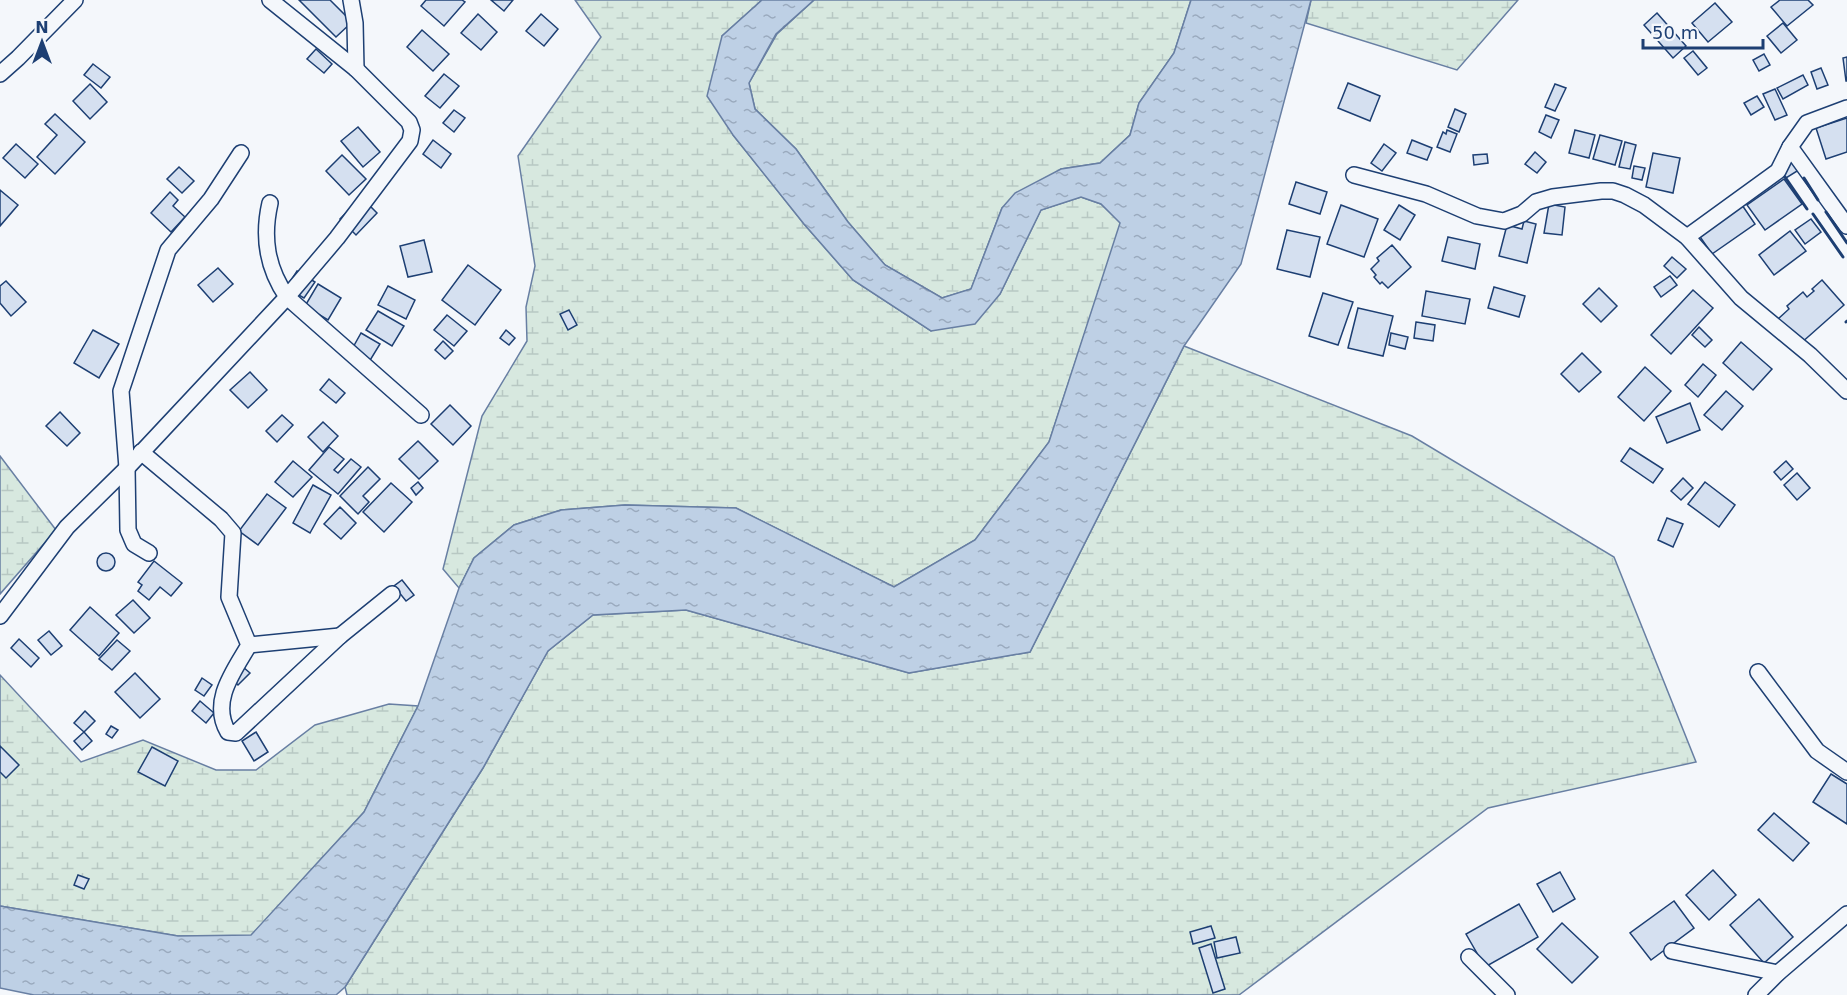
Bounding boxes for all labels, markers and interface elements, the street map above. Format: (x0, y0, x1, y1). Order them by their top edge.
north arrow (12, 12, 72, 72)
scale bar (1643, 12, 1763, 50)
text: N (35, 18, 49, 37)
text: 50 m (1652, 22, 1698, 43)

